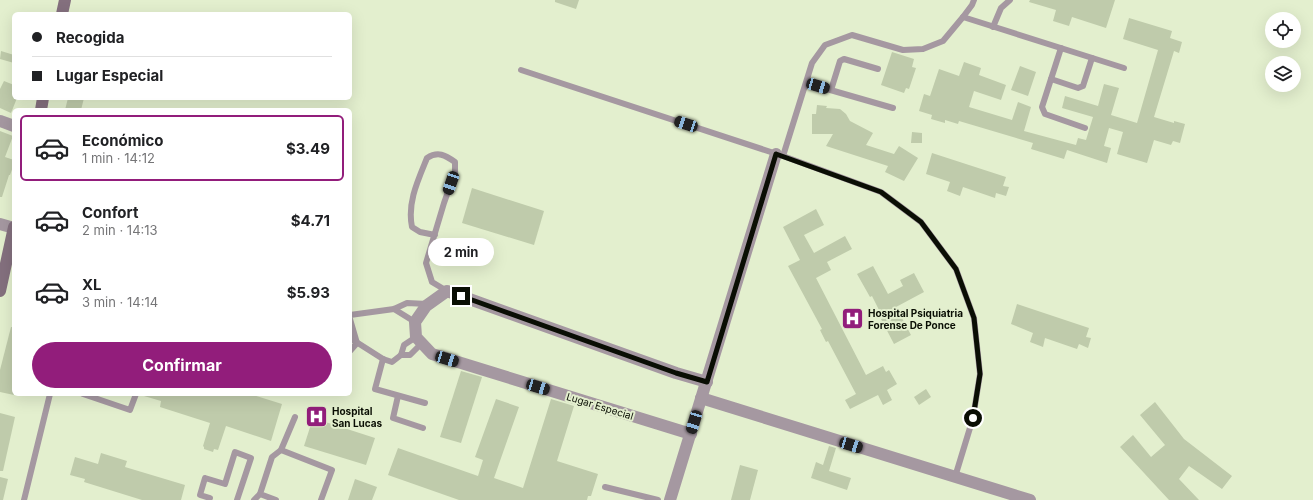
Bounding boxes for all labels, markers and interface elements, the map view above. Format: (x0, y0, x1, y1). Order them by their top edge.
map controls (1265, 12, 1301, 92)
button: locate (1265, 12, 1301, 48)
text: Recogida (56, 28, 124, 47)
button: layers (1265, 56, 1301, 92)
text: Lugar Especial (56, 66, 163, 85)
car (805, 77, 831, 95)
car (673, 115, 699, 133)
icon: car (34, 130, 70, 166)
text: Económico (82, 131, 163, 150)
text: $3.49 (286, 139, 330, 158)
text: 1 min · 14:12 (82, 150, 155, 166)
car (441, 170, 461, 196)
icon: car (34, 202, 70, 238)
text: Confort (82, 203, 138, 222)
text: $4.71 (291, 211, 330, 230)
text: 2 min · 14:13 (82, 222, 158, 238)
callout: 2 min (428, 238, 494, 266)
text: 2 min (444, 244, 478, 260)
icon: car (34, 274, 70, 310)
text: XL (82, 275, 102, 294)
text: $5.93 (287, 283, 330, 302)
route end (452, 287, 470, 305)
text: 3 min · 14:14 (82, 294, 158, 310)
hospital icon: Hospital Psiquiatria Forense De Ponce (839, 306, 865, 332)
place label: Hospital Psiquiatria Forense De Ponce (868, 307, 963, 331)
button: Confirmar (32, 342, 332, 388)
car (434, 350, 460, 368)
car (525, 378, 551, 396)
street label: Lugar Especial (565, 390, 635, 422)
hospital icon: Hospital San Lucas (304, 404, 330, 430)
place label: Hospital San Lucas (332, 405, 383, 429)
car (685, 409, 703, 435)
route start (964, 409, 982, 427)
car (838, 436, 864, 454)

